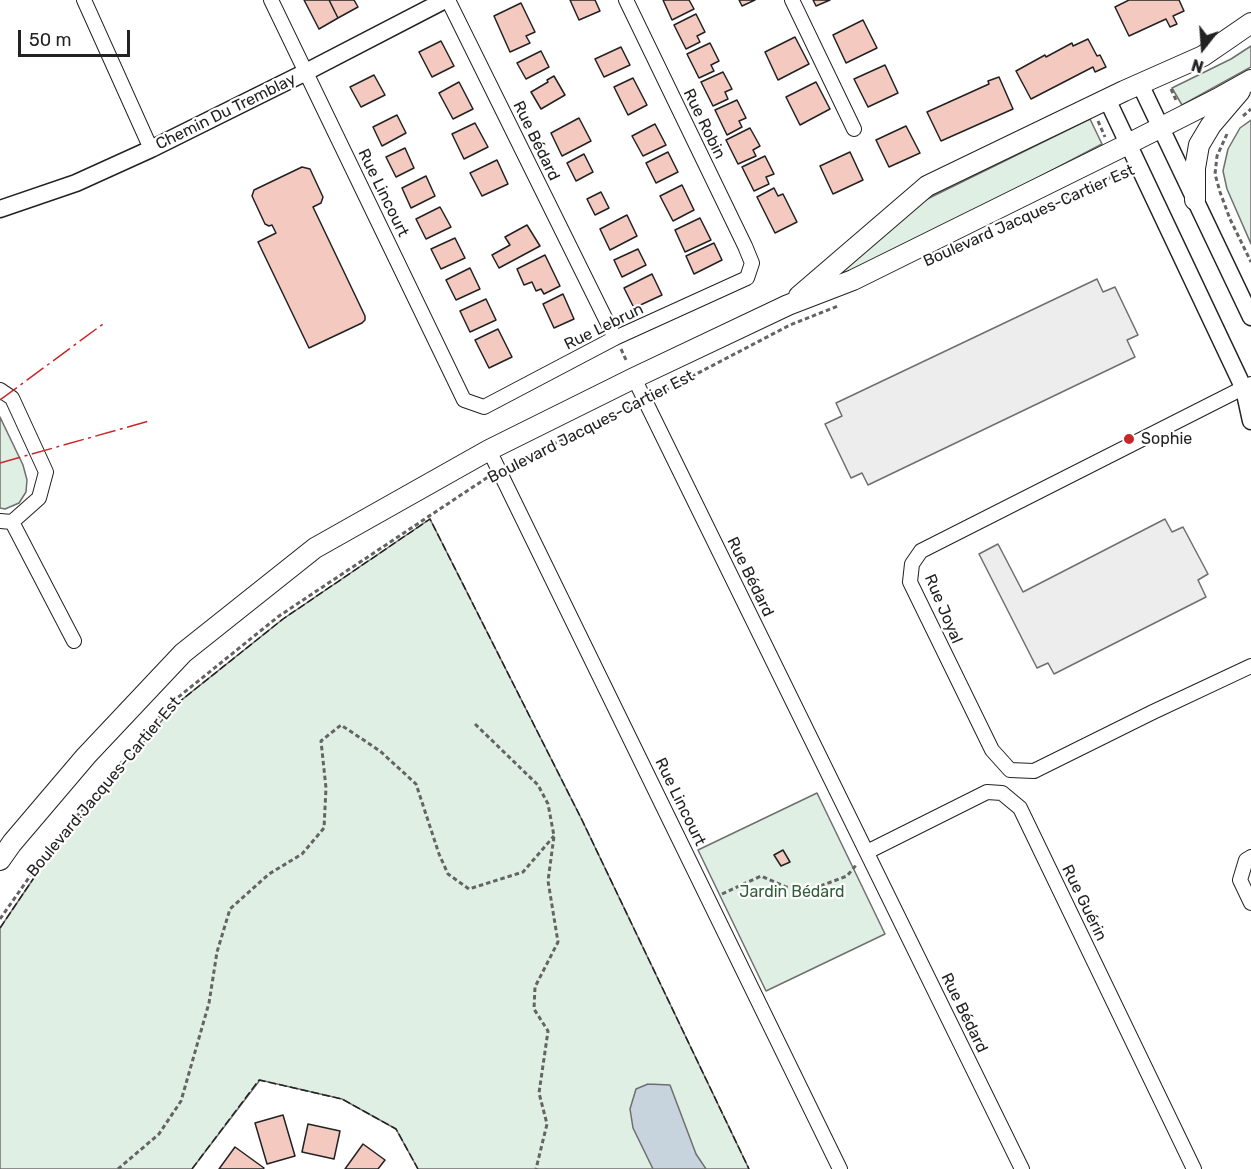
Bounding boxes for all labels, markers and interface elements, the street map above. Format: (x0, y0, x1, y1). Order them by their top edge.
scale bar (21, 18, 134, 56)
north arrow (1173, 18, 1233, 78)
text: 50 m (29, 29, 72, 51)
text: N (1189, 55, 1206, 76)
street label: Chemin Du Tremblay (153, 70, 299, 154)
street label: Rue Robin (679, 86, 729, 162)
street label: Rue Bédard (508, 98, 564, 184)
street label: Rue Lincourt (353, 146, 413, 240)
street label: Boulevard Jacques-Cartier Est (920, 161, 1138, 271)
street label: Rue Lebrun (561, 300, 647, 354)
street label: Boulevard Jacques-Cartier Est (485, 366, 697, 488)
place label: Sophie (1141, 429, 1192, 449)
marker: Sophie (1122, 432, 1136, 446)
street label: Rue Bédard (722, 534, 778, 620)
street label: Rue Joyal (920, 572, 966, 646)
street label: Boulevard Jacques-Cartier Est (23, 693, 185, 881)
street label: Rue Lincourt (650, 755, 710, 849)
street label: Rue Guérin (1057, 862, 1111, 944)
park label: Jardin Bédard (739, 882, 845, 902)
street label: Rue Bédard (936, 970, 992, 1056)

